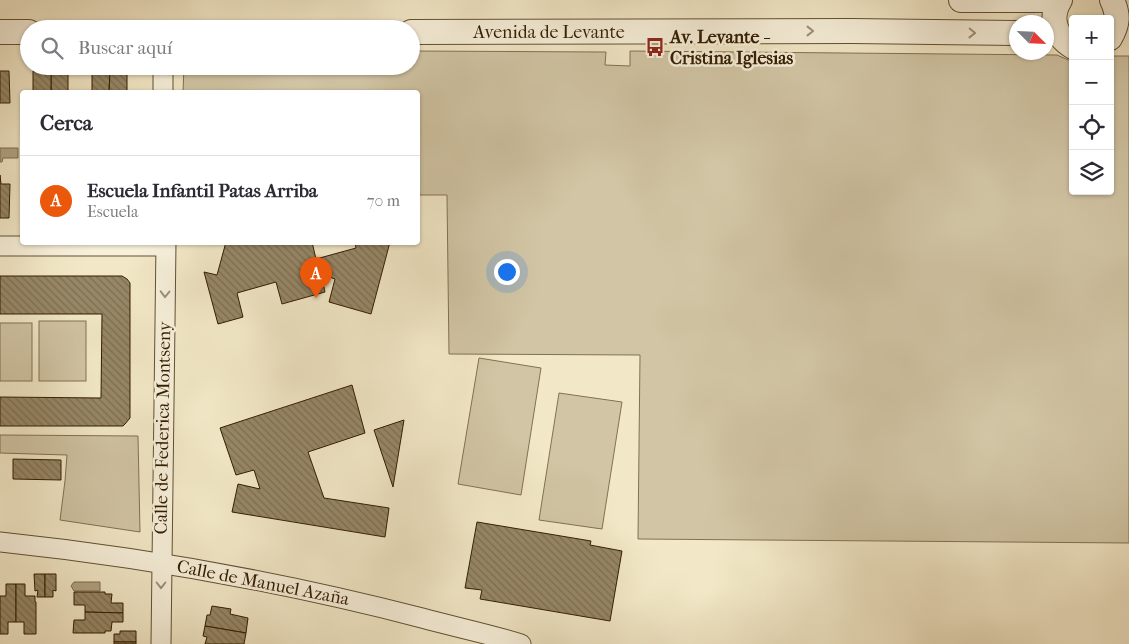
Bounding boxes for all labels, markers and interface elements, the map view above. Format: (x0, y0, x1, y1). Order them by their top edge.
north arrow (1009, 15, 1054, 60)
map controls (1069, 15, 1114, 195)
button: + (1069, 15, 1114, 60)
search box (20, 20, 420, 75)
street label: Avenida de Levante (472, 22, 625, 43)
one-way arrow (806, 26, 814, 36)
place label: Av. Levante - Cristina Iglesias (669, 27, 794, 69)
one-way arrow (969, 27, 977, 38)
icon: search (38, 34, 66, 62)
bus stop icon: Av. Levante - Cristina Iglesias (644, 36, 666, 58)
text: Buscar aquí (78, 37, 172, 59)
button: − (1069, 60, 1114, 105)
button: locate (1069, 105, 1114, 150)
text: Cerca (40, 111, 92, 135)
button: layers (1069, 150, 1114, 195)
text: Escuela Infantil Patas Arriba (87, 180, 318, 202)
text: A (51, 191, 61, 210)
text: 70 m (367, 191, 400, 210)
text: Escuela (87, 202, 138, 221)
pin: A (300, 257, 332, 298)
your location (494, 259, 520, 285)
one-way arrow (160, 291, 170, 299)
street label: Calle de Federica Montseny (151, 320, 175, 535)
street label: Calle de Manuel Azaña (175, 556, 352, 610)
one-way arrow (156, 582, 166, 589)

